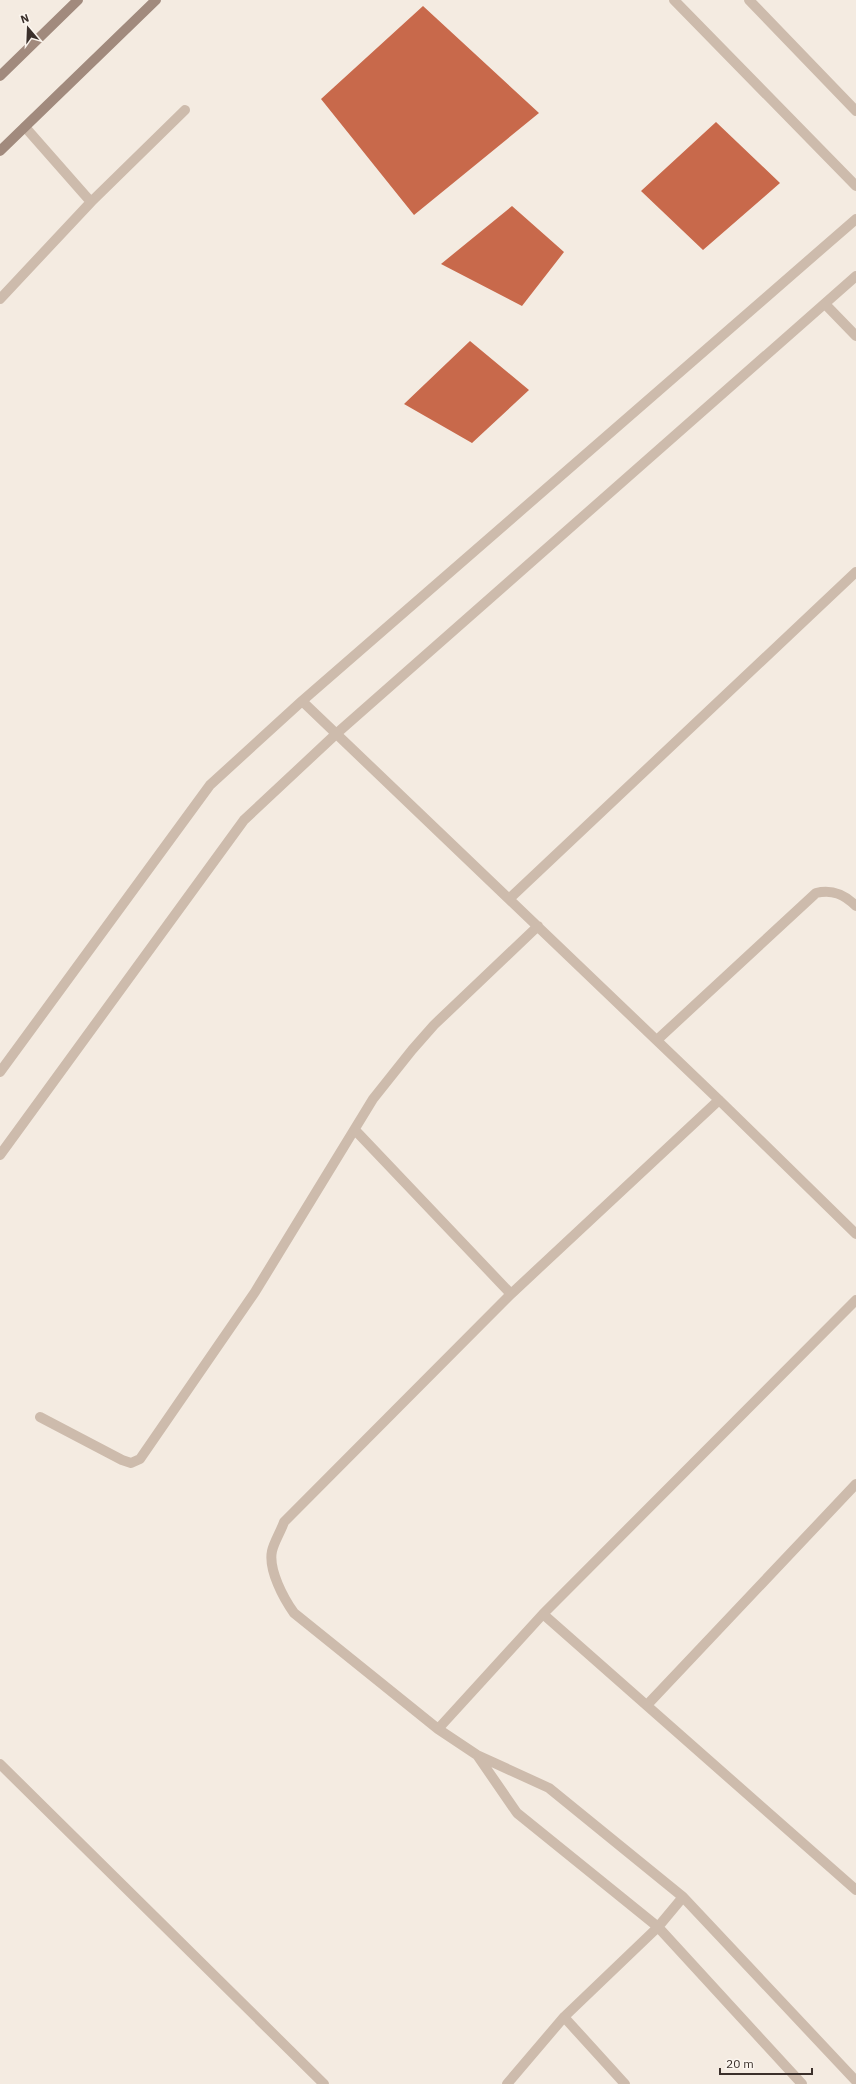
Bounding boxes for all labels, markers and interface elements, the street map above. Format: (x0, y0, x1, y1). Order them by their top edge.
north arrow (8, 8, 48, 48)
text: N (19, 11, 31, 26)
scale bar (720, 2050, 812, 2076)
text: 20 m (726, 2056, 754, 2071)

